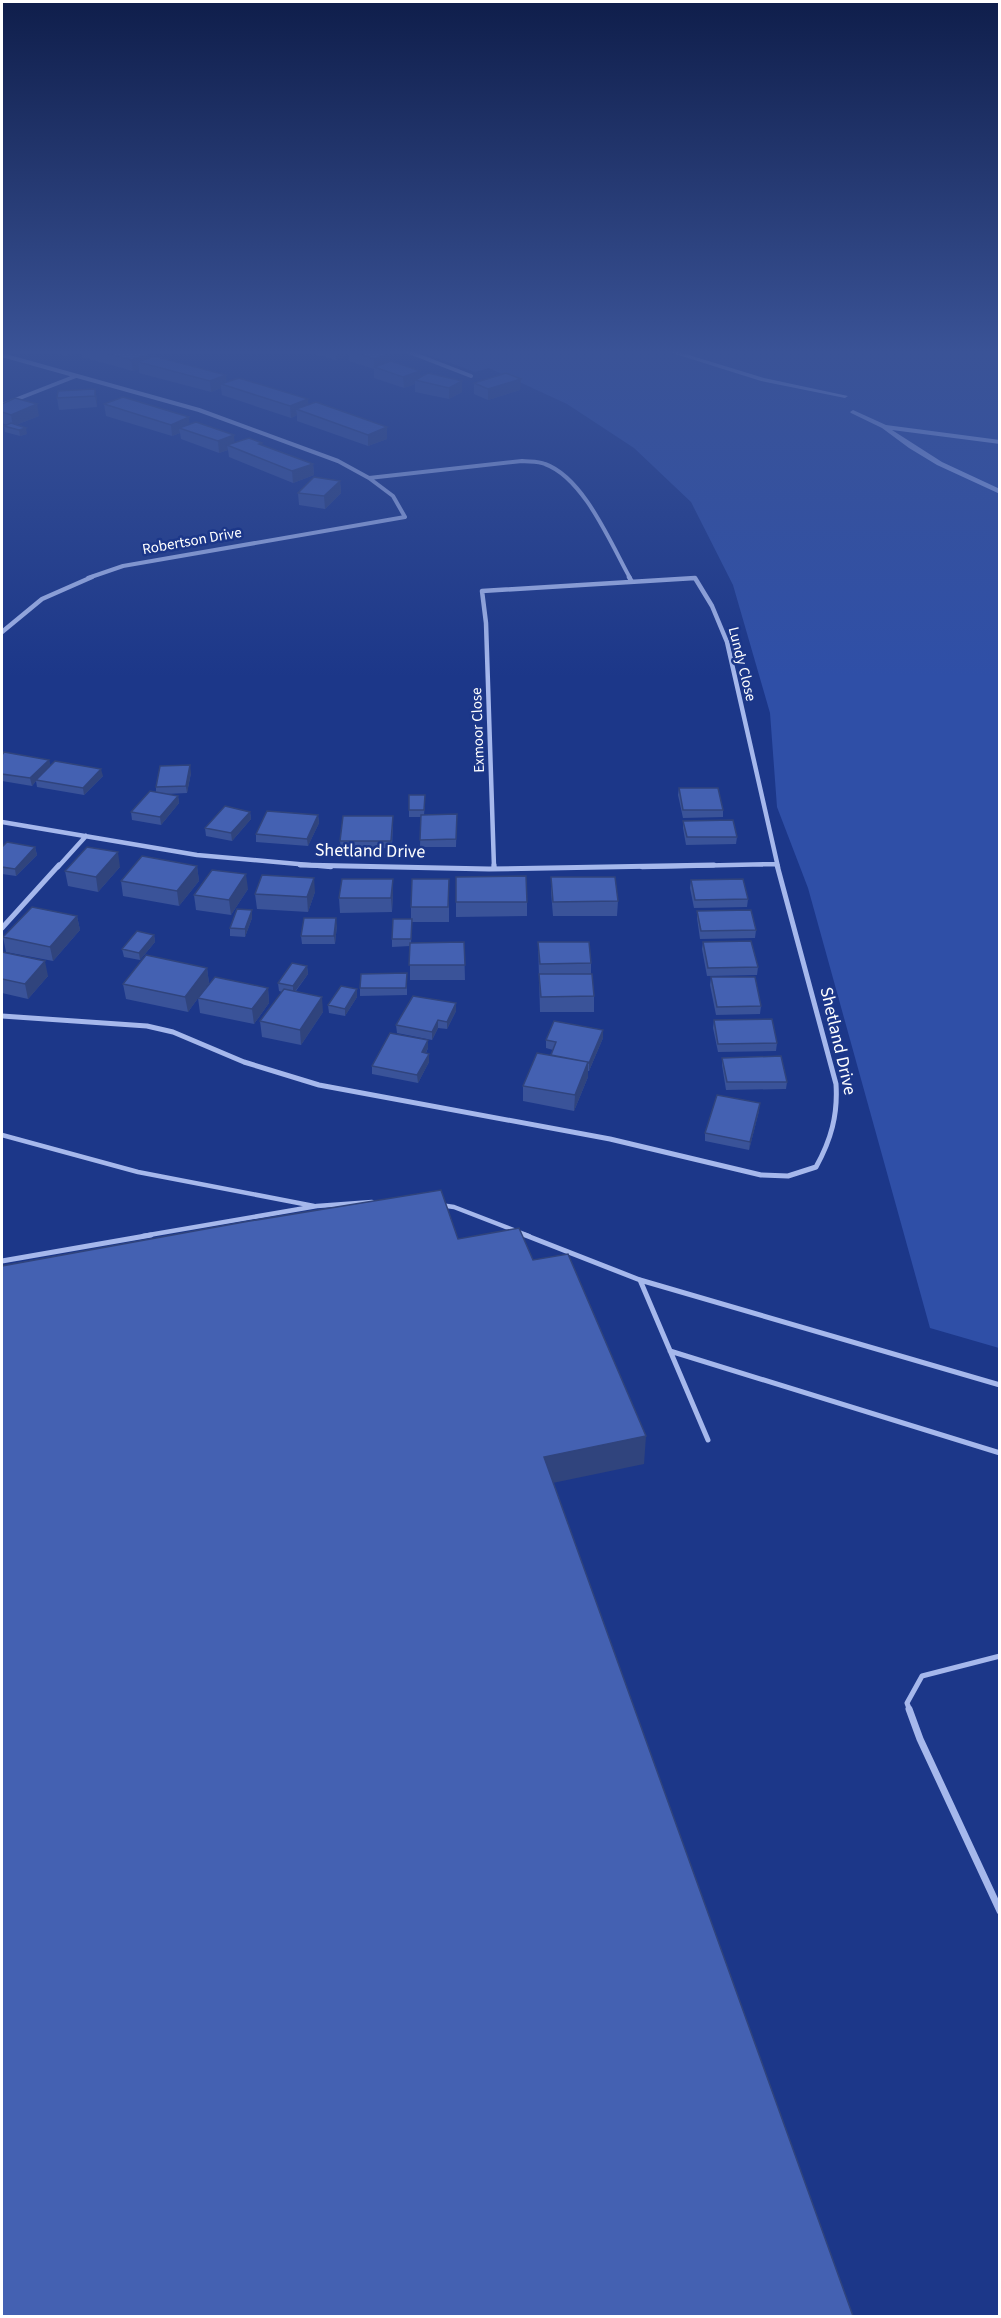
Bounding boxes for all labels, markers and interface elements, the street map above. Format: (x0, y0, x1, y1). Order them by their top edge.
street label: Robertson Drive (141, 522, 243, 560)
street label: Lundy Close (723, 625, 761, 703)
street label: Exmoor Close (466, 687, 490, 773)
street label: Shetland Drive (315, 838, 425, 864)
street label: Shetland Drive (813, 984, 863, 1098)

